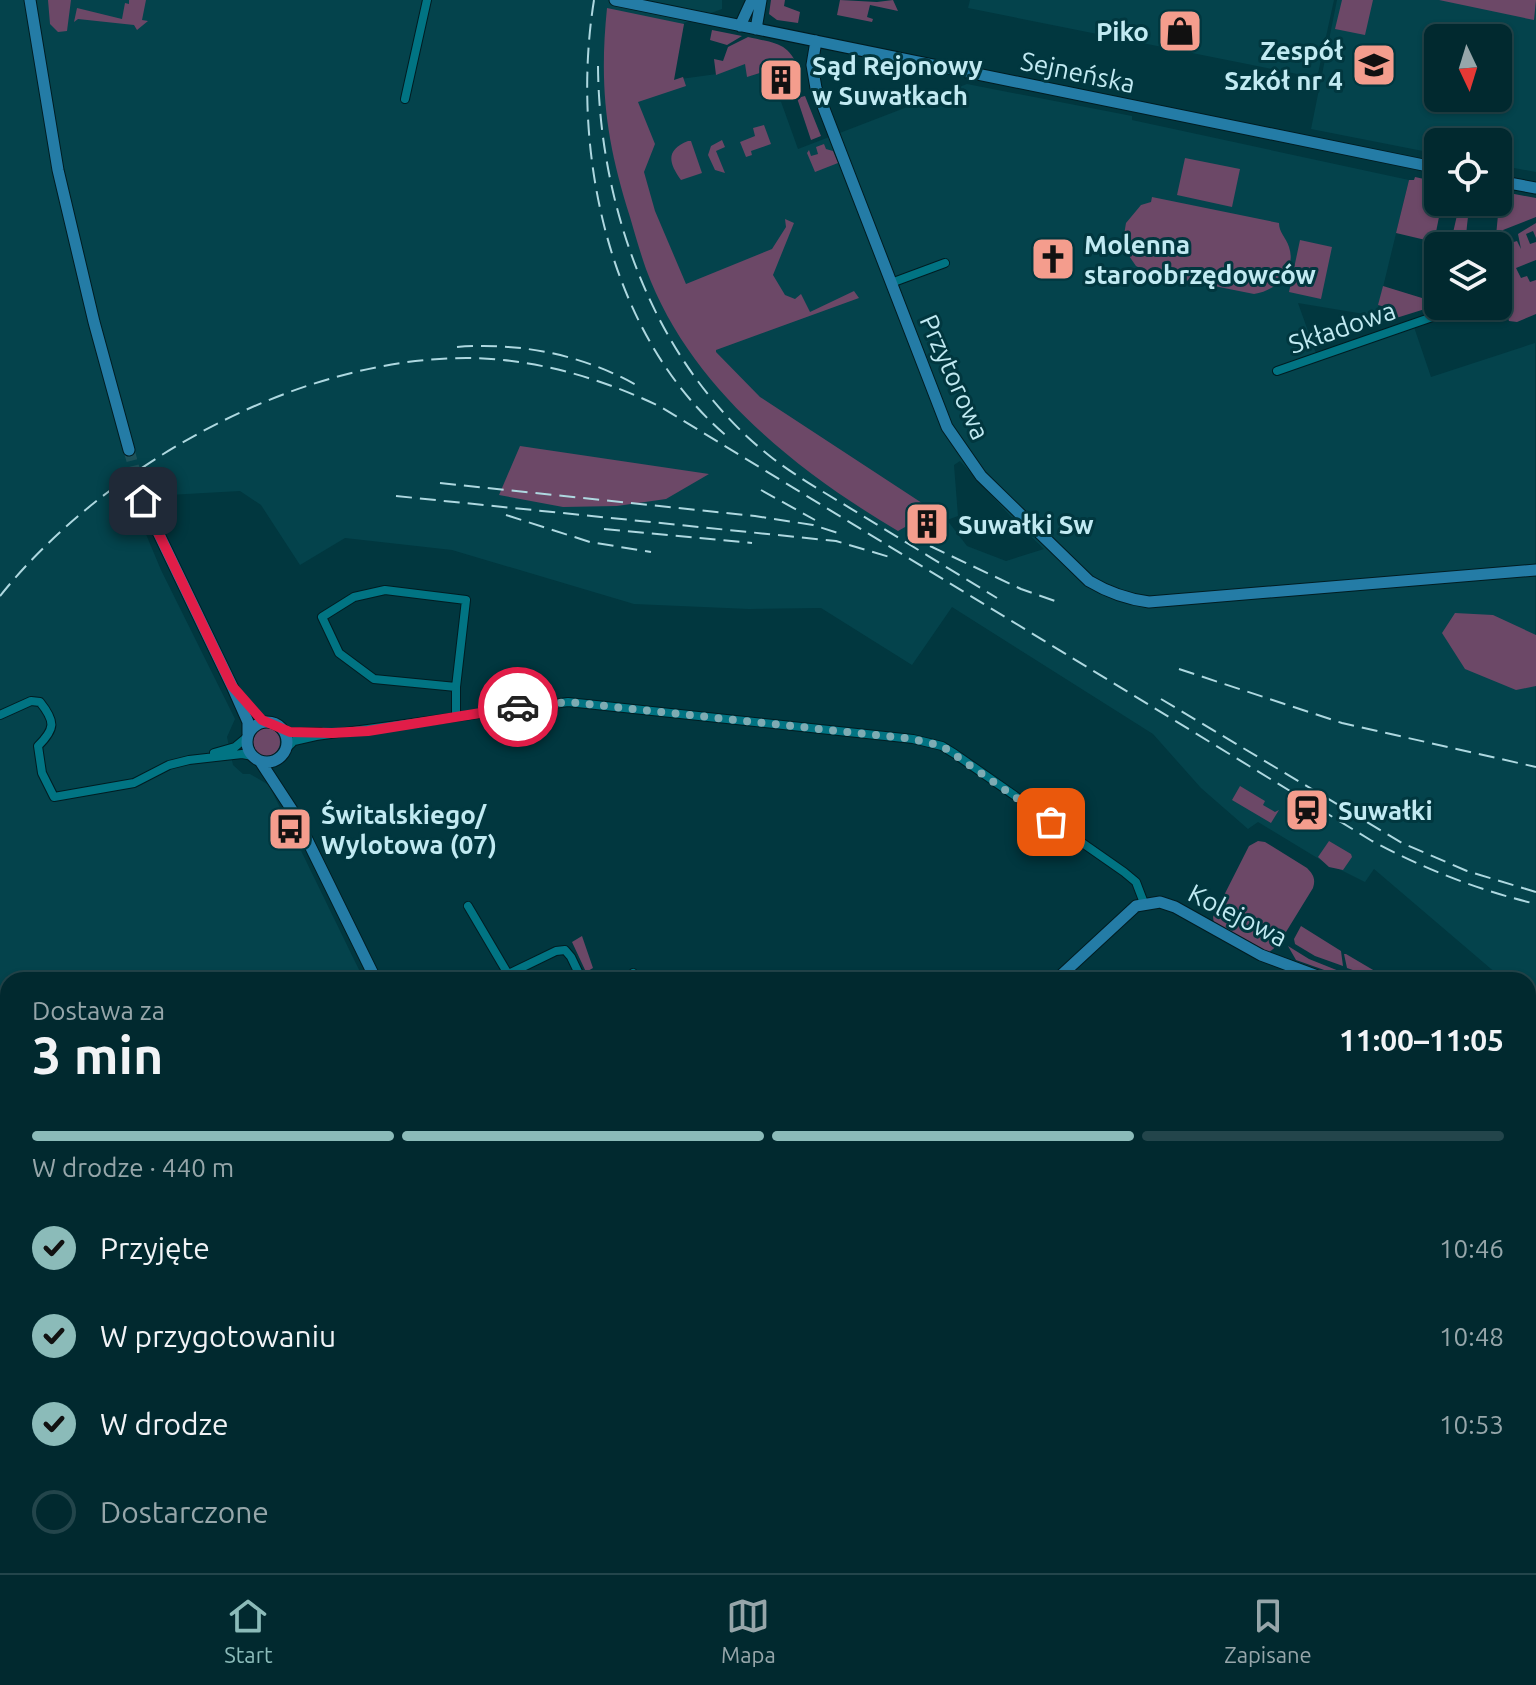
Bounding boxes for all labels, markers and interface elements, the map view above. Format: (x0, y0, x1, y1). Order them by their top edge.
shop icon: Piko (1156, 7, 1204, 55)
place label: Piko (1096, 17, 1149, 46)
north arrow (1424, 24, 1512, 112)
map controls (1424, 24, 1512, 320)
place label: Zespół Szkół nr 4 (1224, 36, 1343, 95)
school or university icon: Zespół Szkół nr 4 (1350, 41, 1398, 89)
street label: Sejneńska (1018, 46, 1138, 98)
place label: Sąd Rejonowy w Suwałkach (812, 51, 983, 110)
building icon: Sąd Rejonowy w Suwałkach (757, 56, 805, 104)
button: locate (1424, 128, 1512, 216)
place label: Molenna staroobrzędowców (1084, 230, 1316, 289)
button: layers (1424, 232, 1512, 320)
church icon: Molenna staroobrzędowców (1029, 235, 1077, 283)
street label: Składowa (1285, 295, 1399, 359)
street label: Przytorowa (915, 310, 995, 444)
pin (109, 467, 177, 535)
icon: home (121, 479, 165, 523)
building icon: Suwałki Sw (903, 500, 951, 548)
place label: Suwałki Sw (958, 510, 1094, 539)
courier (478, 667, 558, 747)
icon: car (496, 685, 540, 729)
station icon: Suwałki (1283, 786, 1331, 834)
pin (1017, 788, 1085, 856)
place label: Suwałki (1338, 796, 1433, 825)
place label: Świtalskiego/ Wylotowa (07) (321, 799, 497, 859)
icon: bag (1029, 800, 1073, 844)
bus stop icon: Świtalskiego/ Wylotowa (07) (266, 805, 314, 853)
street label: Kolejowa (1184, 878, 1292, 952)
text: Dostawa za (32, 996, 165, 1025)
text: 11:00–11:05 (1339, 1023, 1504, 1057)
text: 3 min (32, 1026, 163, 1084)
text: W drodze · 440 m (32, 1153, 234, 1182)
icon: check (32, 1226, 76, 1270)
text: Przyjęte (100, 1231, 210, 1265)
text: 10:46 (1439, 1234, 1504, 1263)
icon: check (32, 1314, 76, 1358)
text: W przygotowaniu (100, 1319, 336, 1353)
text: 10:48 (1439, 1322, 1504, 1351)
icon: check (32, 1402, 76, 1446)
text: W drodze (100, 1407, 229, 1441)
text: 10:53 (1439, 1410, 1504, 1439)
text: Dostarczone (100, 1495, 269, 1529)
tab: Start (224, 1594, 273, 1667)
tab: Mapa (721, 1594, 776, 1667)
tab: Zapisane (1224, 1594, 1312, 1667)

